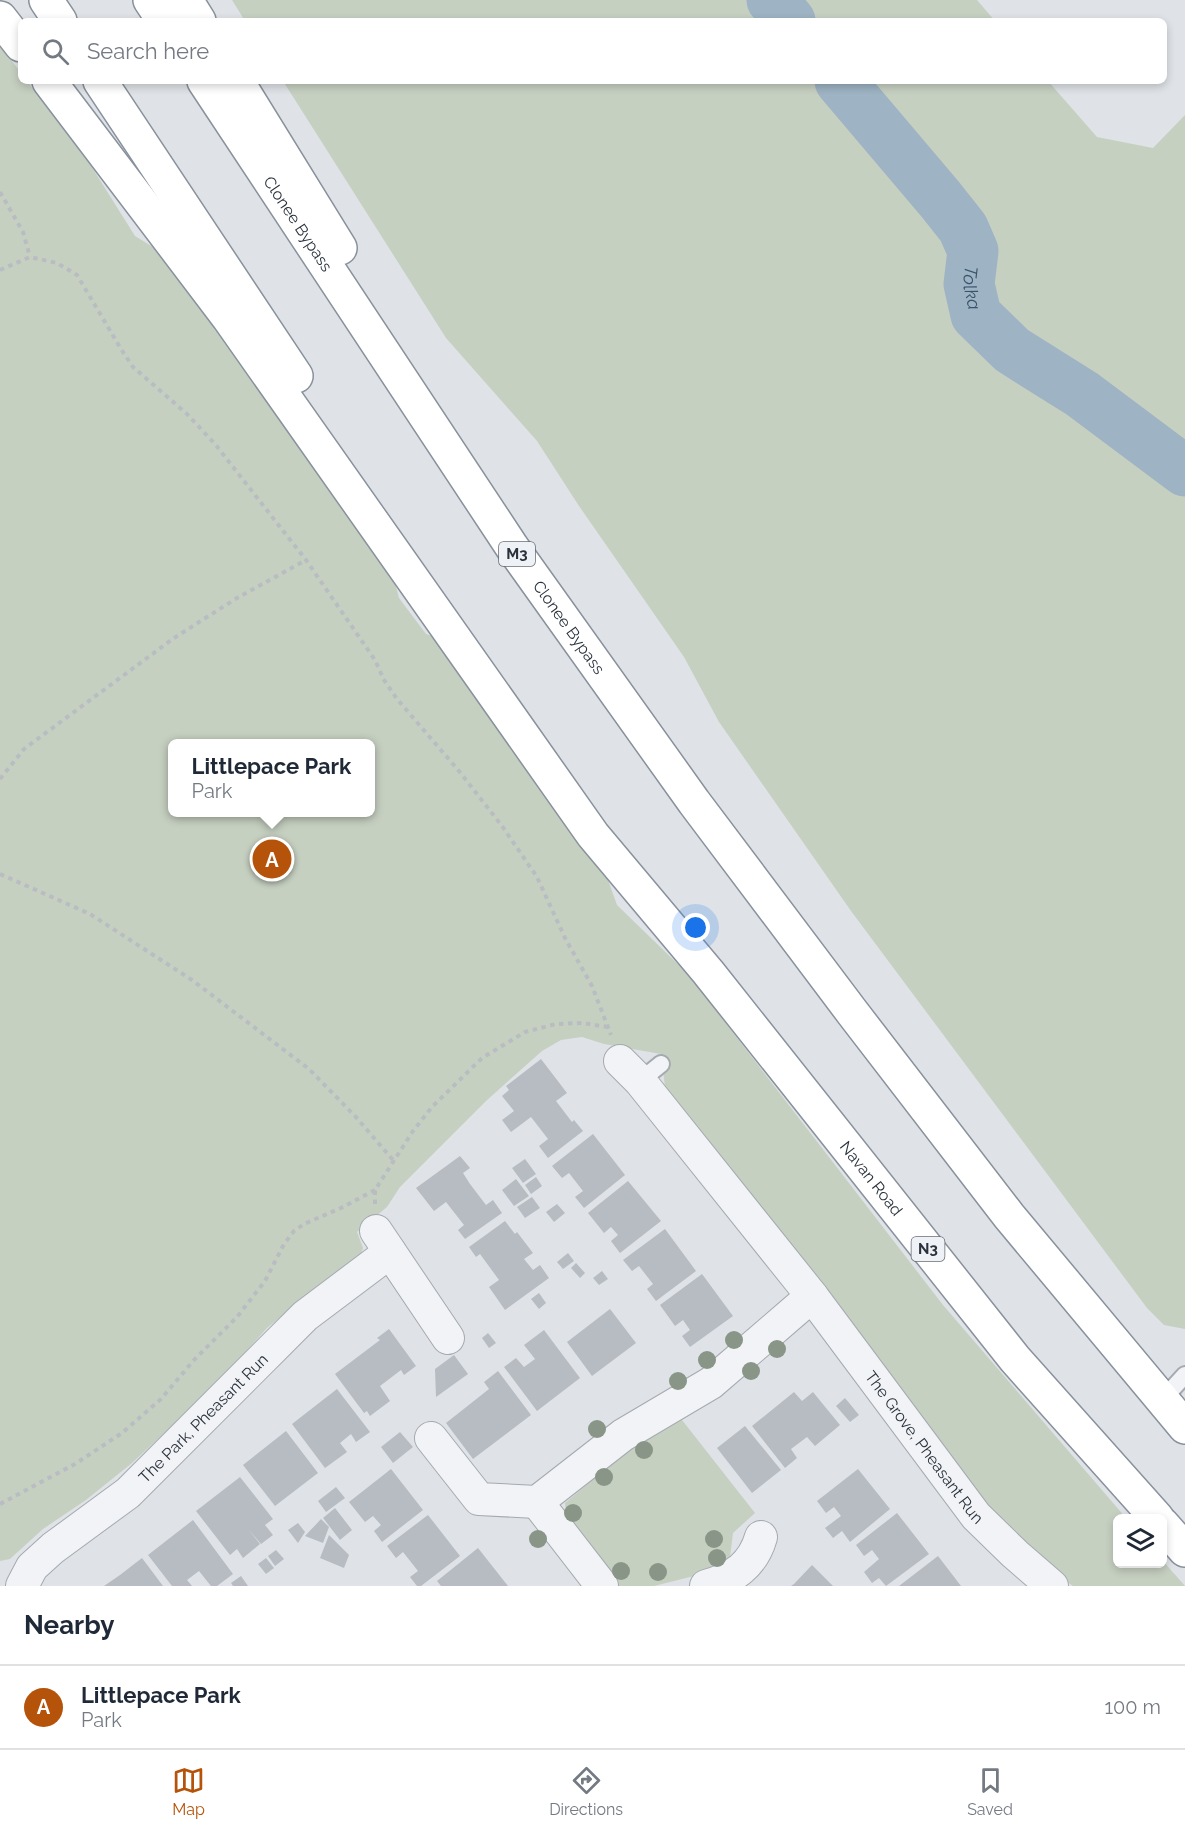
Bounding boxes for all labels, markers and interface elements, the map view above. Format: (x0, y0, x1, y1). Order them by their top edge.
search box (18, 18, 1167, 84)
icon: search (39, 35, 72, 68)
text: Search here (87, 38, 209, 64)
street label: Clonee Bypass (259, 173, 336, 275)
water label: Tolka (959, 265, 986, 312)
road number: M3 (499, 542, 535, 566)
street label: Clonee Bypass (529, 577, 609, 678)
popup (168, 739, 375, 817)
text: Littlepace Park (192, 753, 351, 779)
text: Park (192, 779, 232, 803)
pin: A (252, 836, 292, 882)
your location (681, 913, 710, 942)
street label: Navan Road (836, 1138, 907, 1220)
road number: N3 (912, 1237, 944, 1261)
street label: The Park, Pheasant Run (135, 1350, 272, 1487)
street label: The Grove, Pheasant Run (861, 1367, 987, 1528)
map controls (1113, 1514, 1167, 1568)
button: layers (1113, 1514, 1167, 1568)
text: Nearby (24, 1610, 114, 1640)
text: Littlepace Park (81, 1682, 241, 1708)
text: A (37, 1695, 50, 1719)
text: 100 m (1104, 1695, 1161, 1719)
text: Park (81, 1708, 122, 1732)
tab: Map (172, 1764, 205, 1819)
tab: Directions (549, 1764, 623, 1819)
tab: Saved (967, 1764, 1013, 1819)

